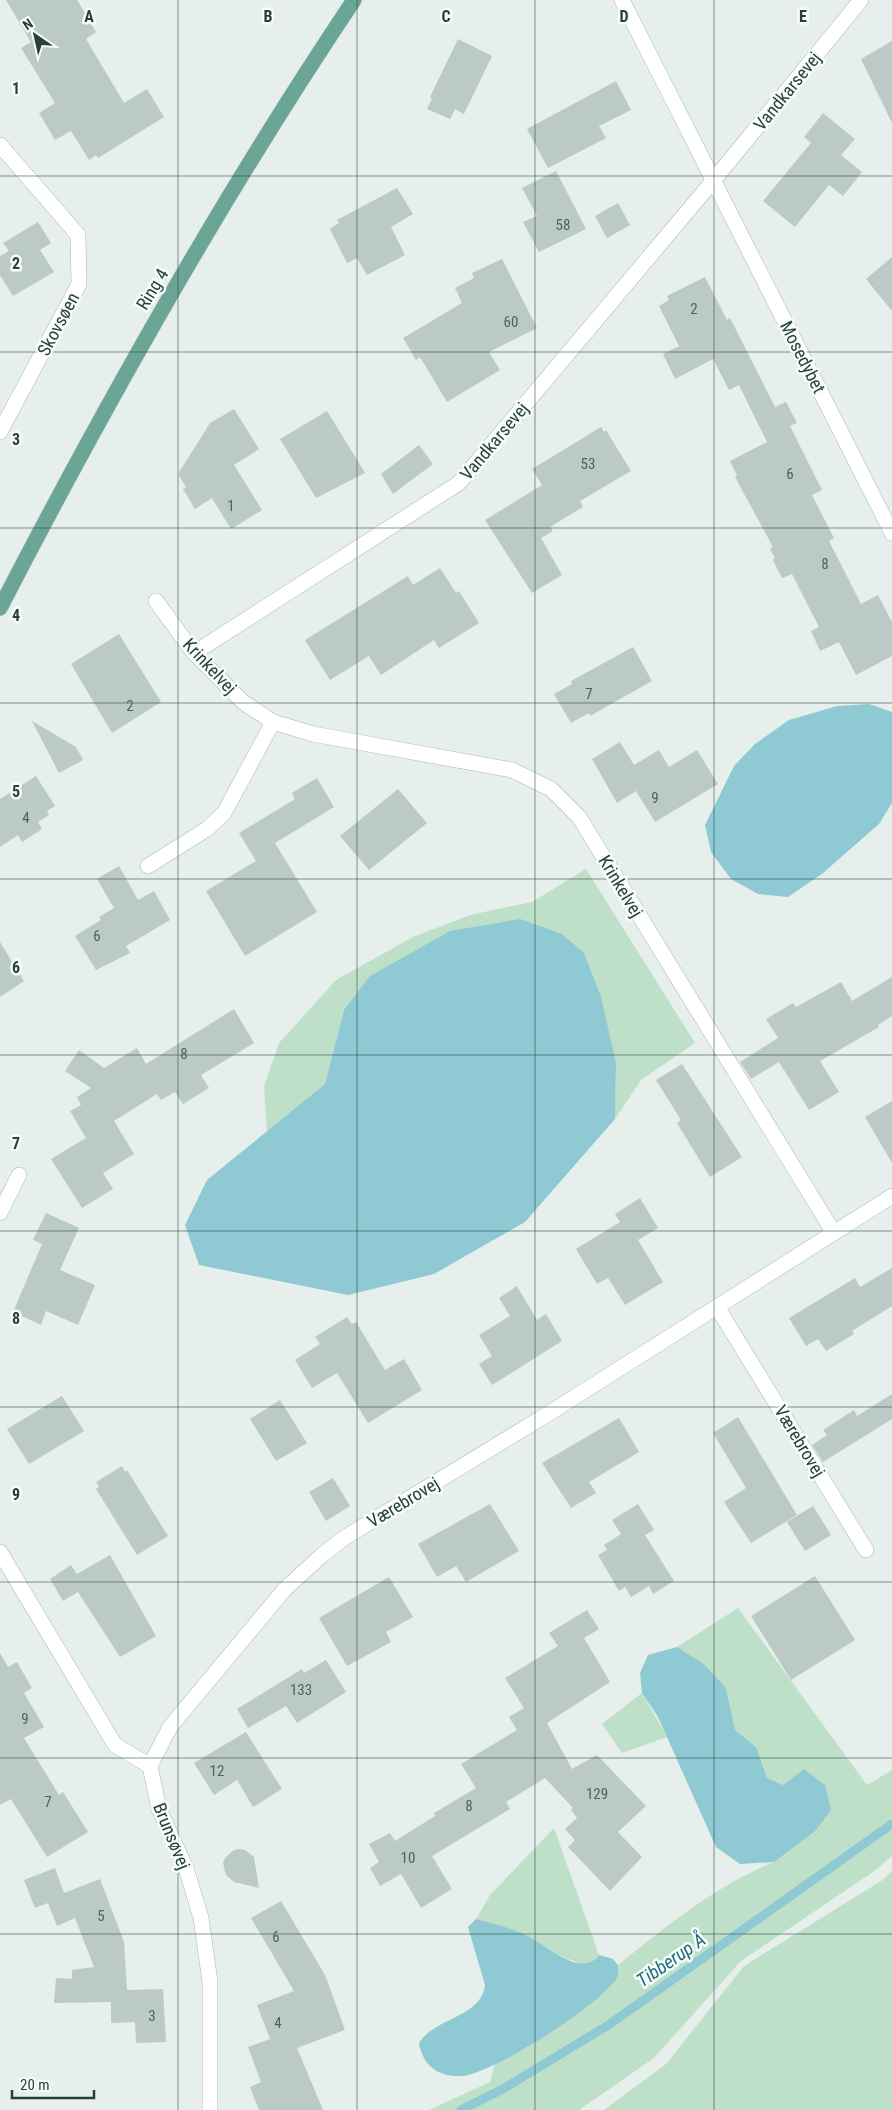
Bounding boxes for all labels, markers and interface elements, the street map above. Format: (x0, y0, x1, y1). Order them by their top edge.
text: A (84, 7, 94, 26)
text: B (264, 7, 273, 26)
text: C (441, 7, 451, 26)
text: D (619, 7, 629, 26)
text: E (799, 7, 807, 26)
north arrow (10, 10, 60, 60)
text: N (20, 15, 36, 33)
street label: Vandkarsevej (749, 48, 825, 134)
text: 1 (12, 79, 20, 98)
house number: 58 (556, 216, 570, 234)
text: 2 (12, 254, 20, 273)
street label: Ring 4 (132, 265, 172, 313)
street label: Skovsøen (33, 289, 83, 359)
house number: 2 (690, 300, 698, 318)
house number: 60 (504, 313, 518, 331)
street label: Mosedybet (776, 317, 830, 397)
street label: Vandkarsevej (455, 398, 533, 484)
text: 3 (12, 430, 20, 449)
house number: 53 (581, 455, 595, 473)
house number: 6 (786, 465, 794, 483)
house number: 1 (227, 497, 235, 515)
house number: 8 (821, 555, 829, 573)
text: 4 (12, 606, 20, 625)
street label: Krinkelvej (179, 634, 241, 698)
house number: 7 (585, 685, 593, 703)
house number: 2 (126, 697, 134, 715)
text: 5 (12, 782, 20, 801)
house number: 9 (651, 789, 659, 807)
house number: 4 (22, 809, 30, 827)
street label: Krinkelvej (594, 851, 648, 921)
house number: 6 (93, 927, 101, 945)
text: 6 (12, 958, 20, 977)
house number: 8 (180, 1045, 188, 1063)
text: 7 (12, 1134, 20, 1153)
text: 8 (12, 1309, 20, 1328)
street label: Værebrovej (770, 1401, 830, 1481)
street label: Værebrovej (363, 1472, 443, 1532)
text: 9 (12, 1485, 20, 1504)
house number: 133 (290, 1681, 312, 1699)
house number: 9 (21, 1710, 29, 1728)
house number: 12 (210, 1762, 224, 1780)
house number: 129 (586, 1785, 608, 1803)
house number: 7 (44, 1793, 52, 1811)
house number: 8 (465, 1797, 473, 1815)
street label: Brunsøvej (149, 1800, 195, 1872)
house number: 10 (401, 1849, 415, 1867)
house number: 5 (97, 1907, 105, 1925)
house number: 6 (272, 1928, 280, 1946)
water label: Tibberup Å (632, 1928, 710, 1992)
house number: 3 (148, 2007, 156, 2025)
house number: 4 (274, 2014, 282, 2032)
scale bar (12, 2068, 95, 2100)
text: 20 m (20, 2076, 50, 2094)

